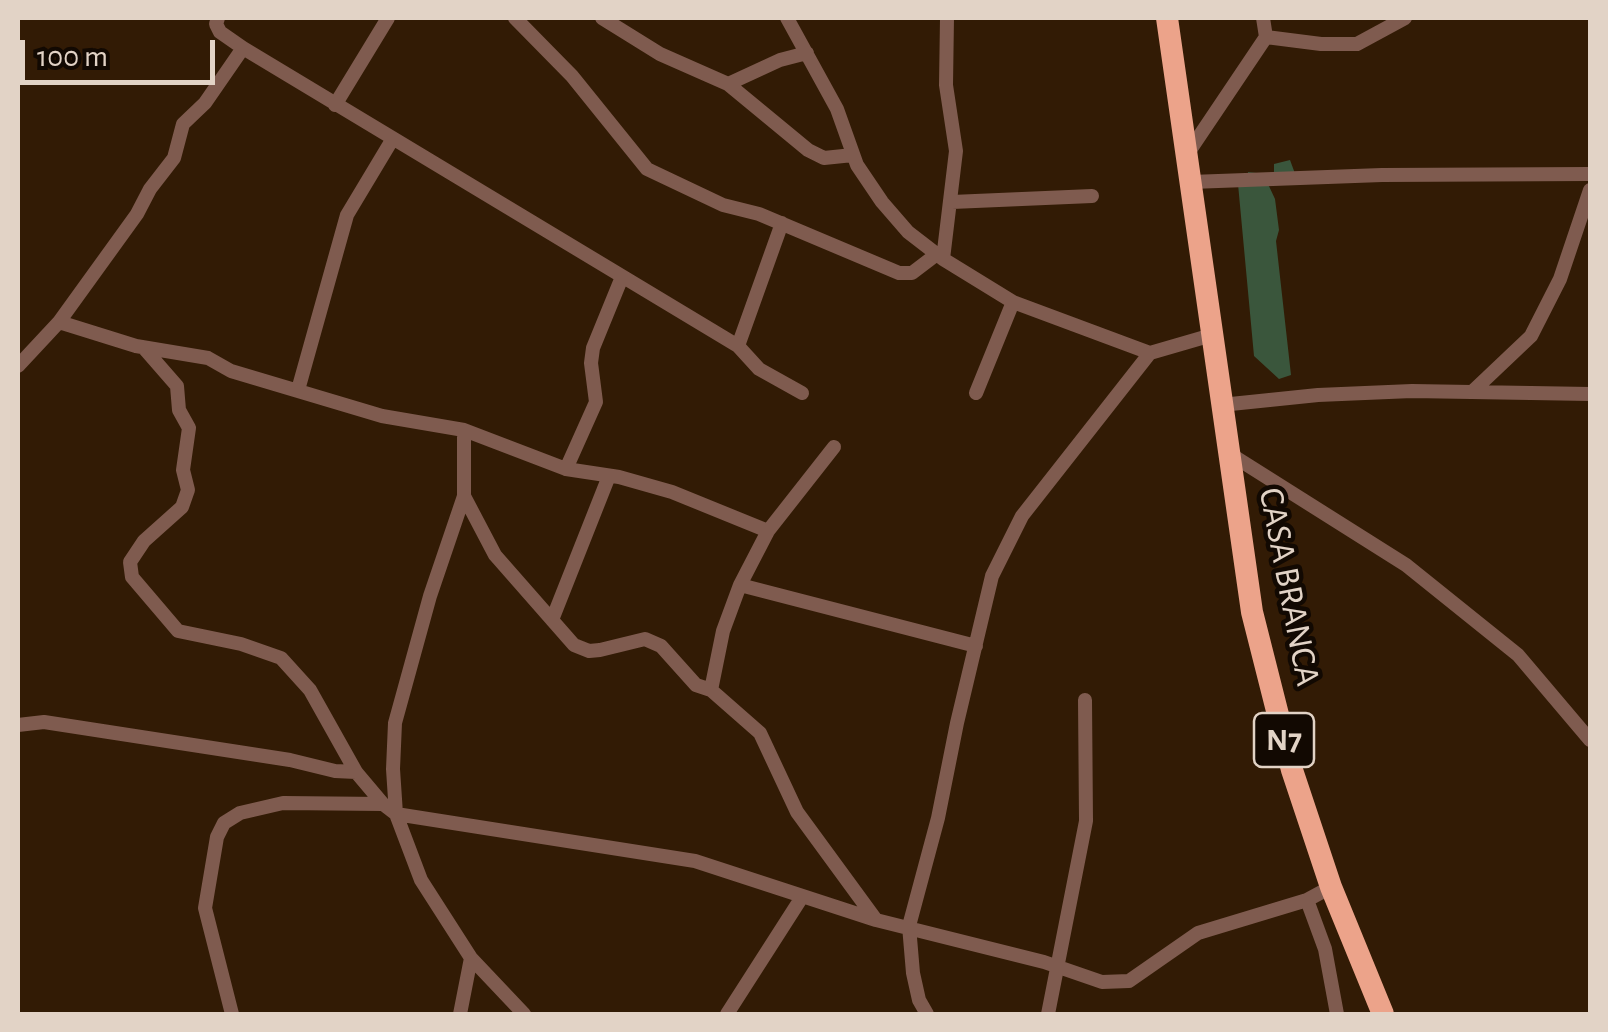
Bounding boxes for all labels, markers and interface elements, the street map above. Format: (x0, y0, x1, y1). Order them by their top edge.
scale bar (25, 20, 220, 82)
text: 100 m (37, 42, 108, 72)
street label: CASA BRANCA (1249, 484, 1329, 690)
road number: N7 (1254, 713, 1314, 767)

